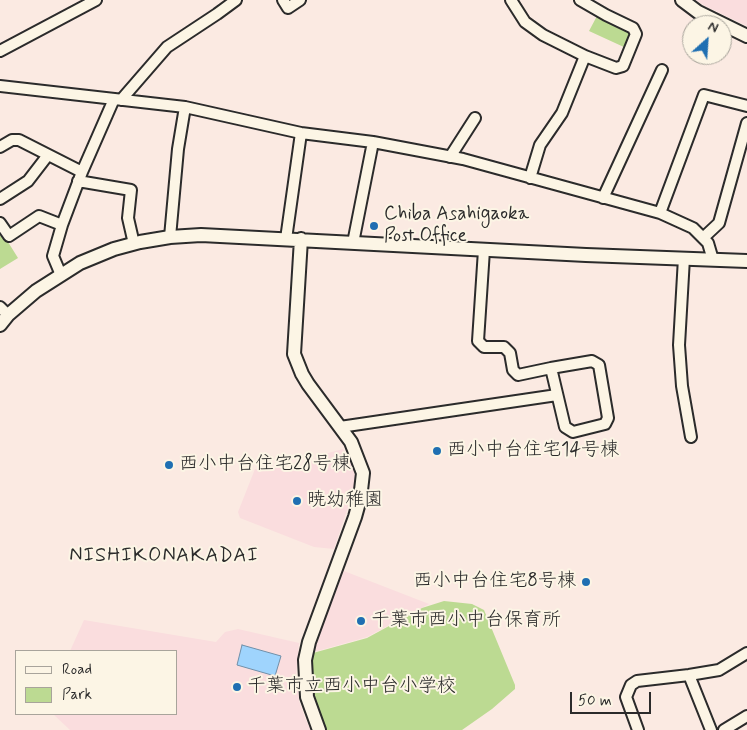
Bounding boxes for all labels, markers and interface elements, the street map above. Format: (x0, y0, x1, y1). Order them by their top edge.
north arrow (682, 15, 732, 65)
text: N (705, 17, 721, 38)
place label: Chiba Asahigaoka Post Office (384, 204, 529, 248)
marker: Chiba Asahigaoka Post Office (368, 220, 380, 232)
place label: 西小中台住宅14号棟 (447, 440, 619, 462)
marker: 西小中台住宅14号棟 (431, 445, 443, 457)
place label: 西小中台住宅28号棟 (179, 454, 351, 476)
marker: 西小中台住宅28号棟 (163, 459, 175, 471)
place label: 暁幼稚園 (307, 490, 383, 512)
marker: 暁幼稚園 (291, 495, 303, 507)
district label: NISHIKONAKADAI (69, 545, 259, 569)
place label: 西小中台住宅8号棟 (413, 571, 576, 593)
marker: 西小中台住宅8号棟 (580, 576, 592, 588)
place label: 千葉市西小中台保育所 (371, 610, 561, 632)
marker: 千葉市西小中台保育所 (355, 615, 367, 627)
legend (15, 650, 178, 715)
text: Road (62, 660, 92, 680)
place label: 千葉市立西小中台小学校 (247, 676, 456, 698)
marker: 千葉市立西小中台小学校 (231, 681, 243, 693)
scale bar (572, 682, 653, 714)
text: Park (62, 685, 92, 705)
text: 50 m (578, 691, 612, 711)

